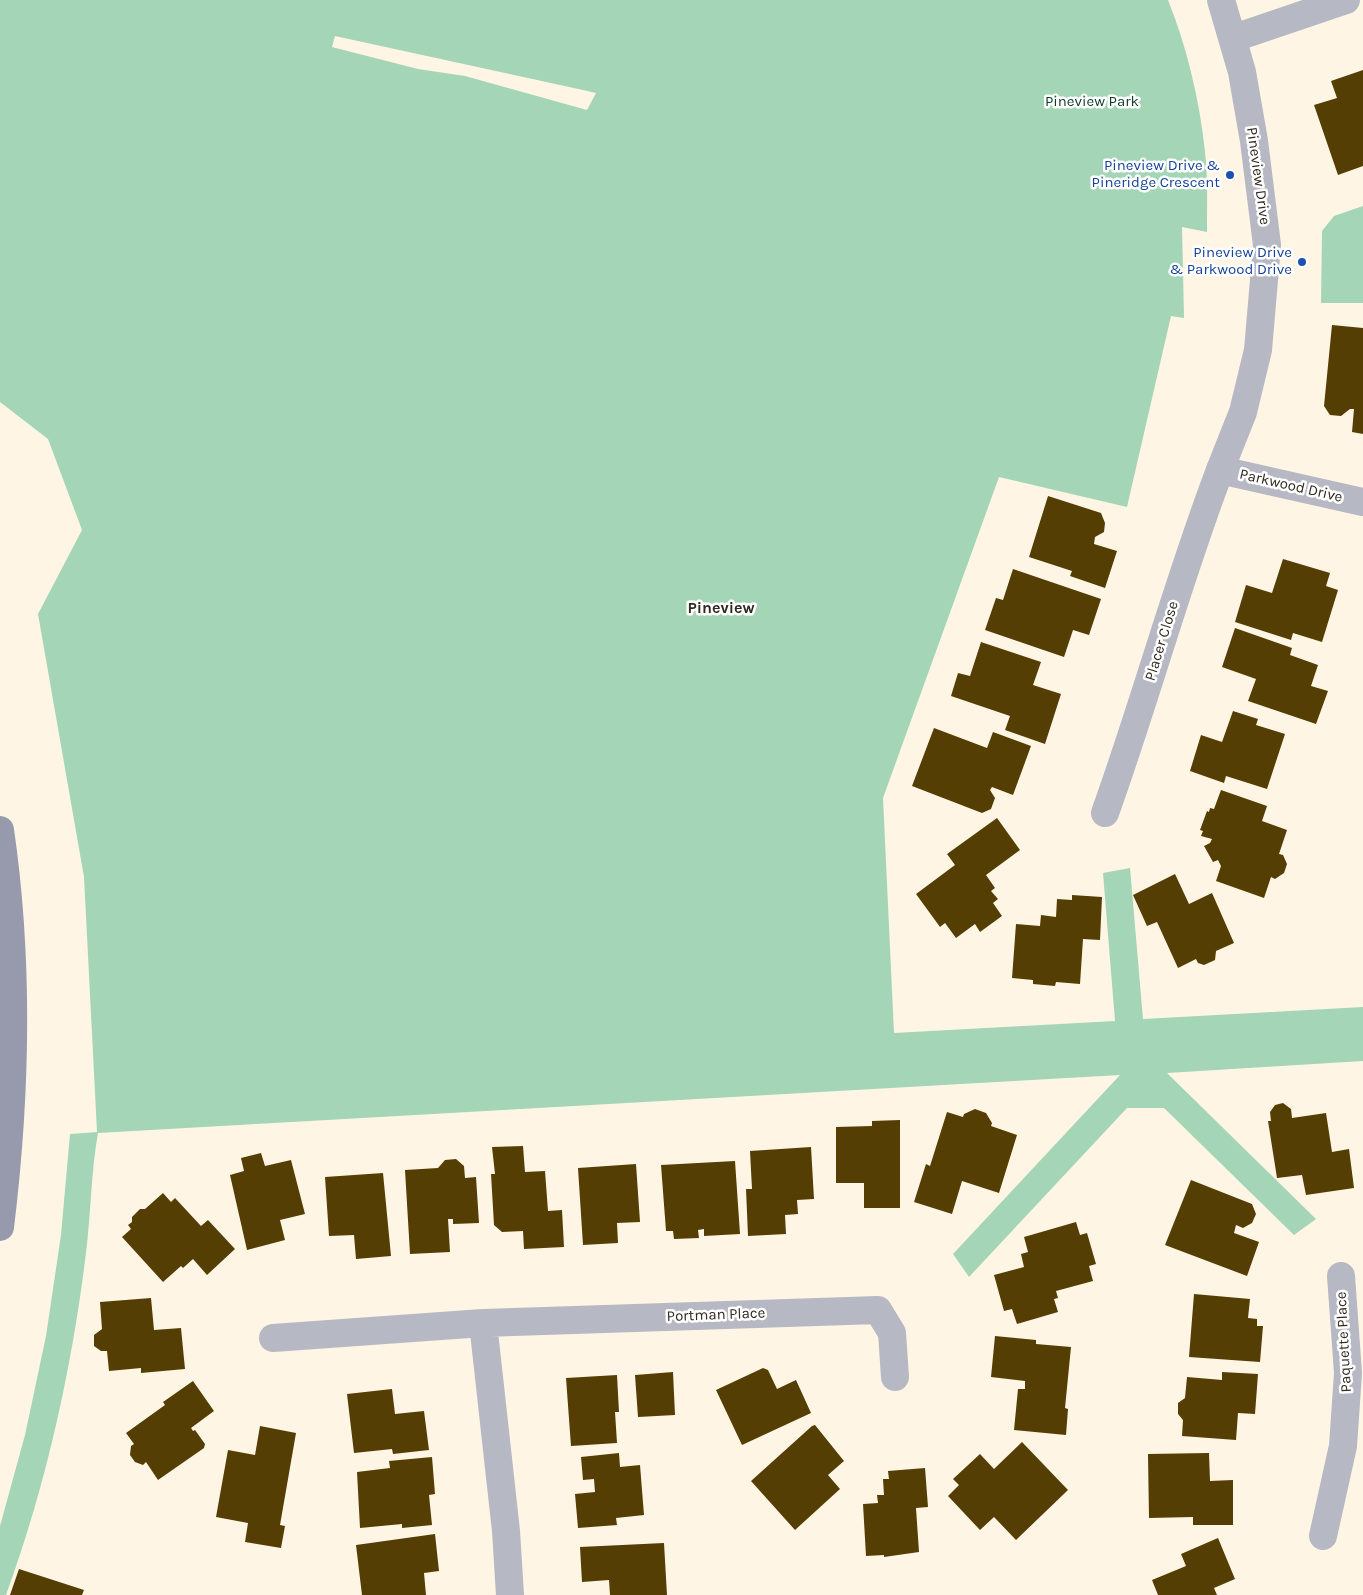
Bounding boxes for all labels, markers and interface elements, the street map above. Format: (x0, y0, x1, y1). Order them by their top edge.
park label: Pineview Park (1045, 93, 1139, 111)
street label: Pineview Drive (1242, 126, 1274, 226)
place label: Pineview Drive & Pineridge Crescent (1092, 157, 1220, 192)
marker: Pineview Drive & Pineridge Crescent (1224, 169, 1236, 181)
place label: Pineview Drive & Parkwood Drive (1170, 244, 1292, 279)
marker: Pineview Drive & Parkwood Drive (1296, 256, 1308, 268)
street label: Parkwood Drive (1238, 465, 1344, 507)
district label: Pineview (687, 598, 755, 618)
street label: Placer Close (1141, 599, 1183, 683)
street label: Paquette Place (1332, 1291, 1356, 1393)
street label: Portman Place (666, 1304, 766, 1326)

